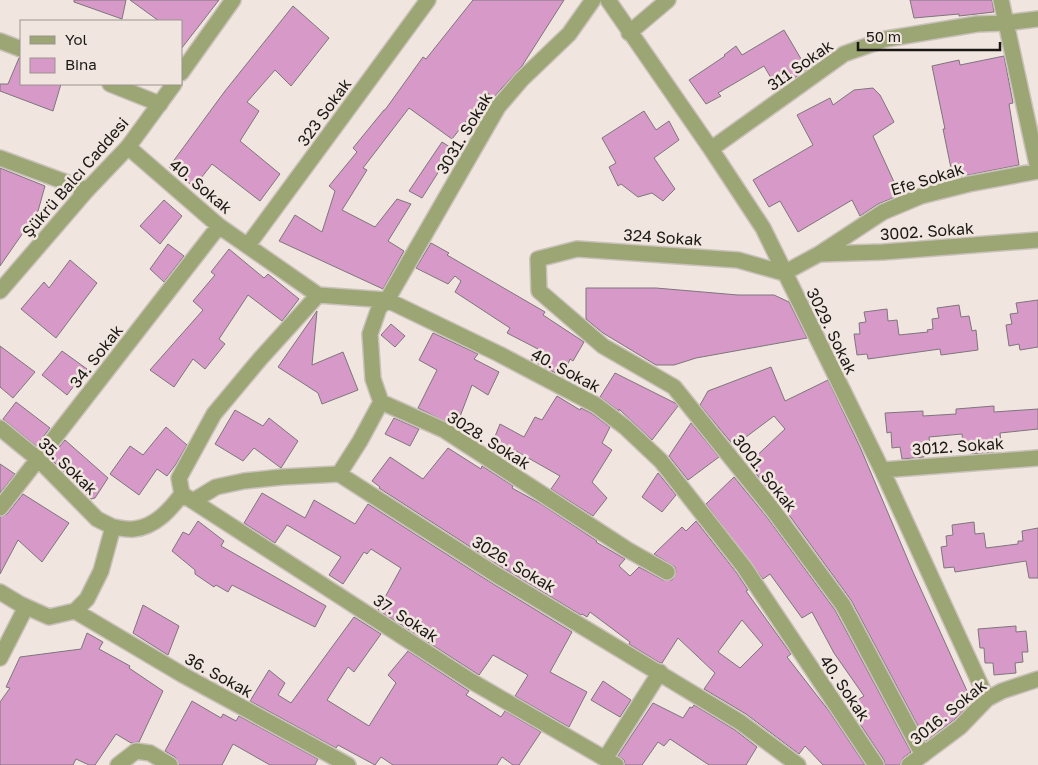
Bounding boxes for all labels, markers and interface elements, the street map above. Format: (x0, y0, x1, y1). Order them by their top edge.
legend (20, 20, 182, 85)
scale bar (858, 20, 1000, 52)
text: 50 m (866, 27, 901, 45)
text: Yol (65, 30, 87, 48)
street label: 311 Sokak (763, 35, 837, 95)
text: Bina (65, 55, 97, 73)
street label: 323 Sokak (293, 74, 355, 150)
street label: 3031. Sokak (432, 88, 496, 178)
street label: Şükrü Balcı Caddesi (18, 113, 132, 241)
street label: 40. Sokak (166, 154, 236, 218)
street label: Efe Sokak (888, 158, 966, 200)
street label: 3002. Sokak (879, 218, 975, 244)
street label: 324 Sokak (623, 224, 703, 250)
street label: 3029. Sokak (802, 284, 862, 378)
street label: 34. Sokak (65, 320, 127, 392)
street label: 40. Sokak (528, 343, 604, 397)
street label: 3028. Sokak (444, 407, 534, 473)
street label: 3001. Sokak (729, 430, 801, 516)
street label: 35. Sokak (34, 433, 102, 499)
street label: 3012. Sokak (911, 433, 1005, 459)
street label: 3026. Sokak (469, 531, 559, 597)
street label: 37. Sokak (370, 590, 442, 646)
street label: 36. Sokak (182, 648, 256, 702)
street label: 40. Sokak (816, 651, 874, 725)
street label: 3016. Sokak (906, 675, 990, 749)

